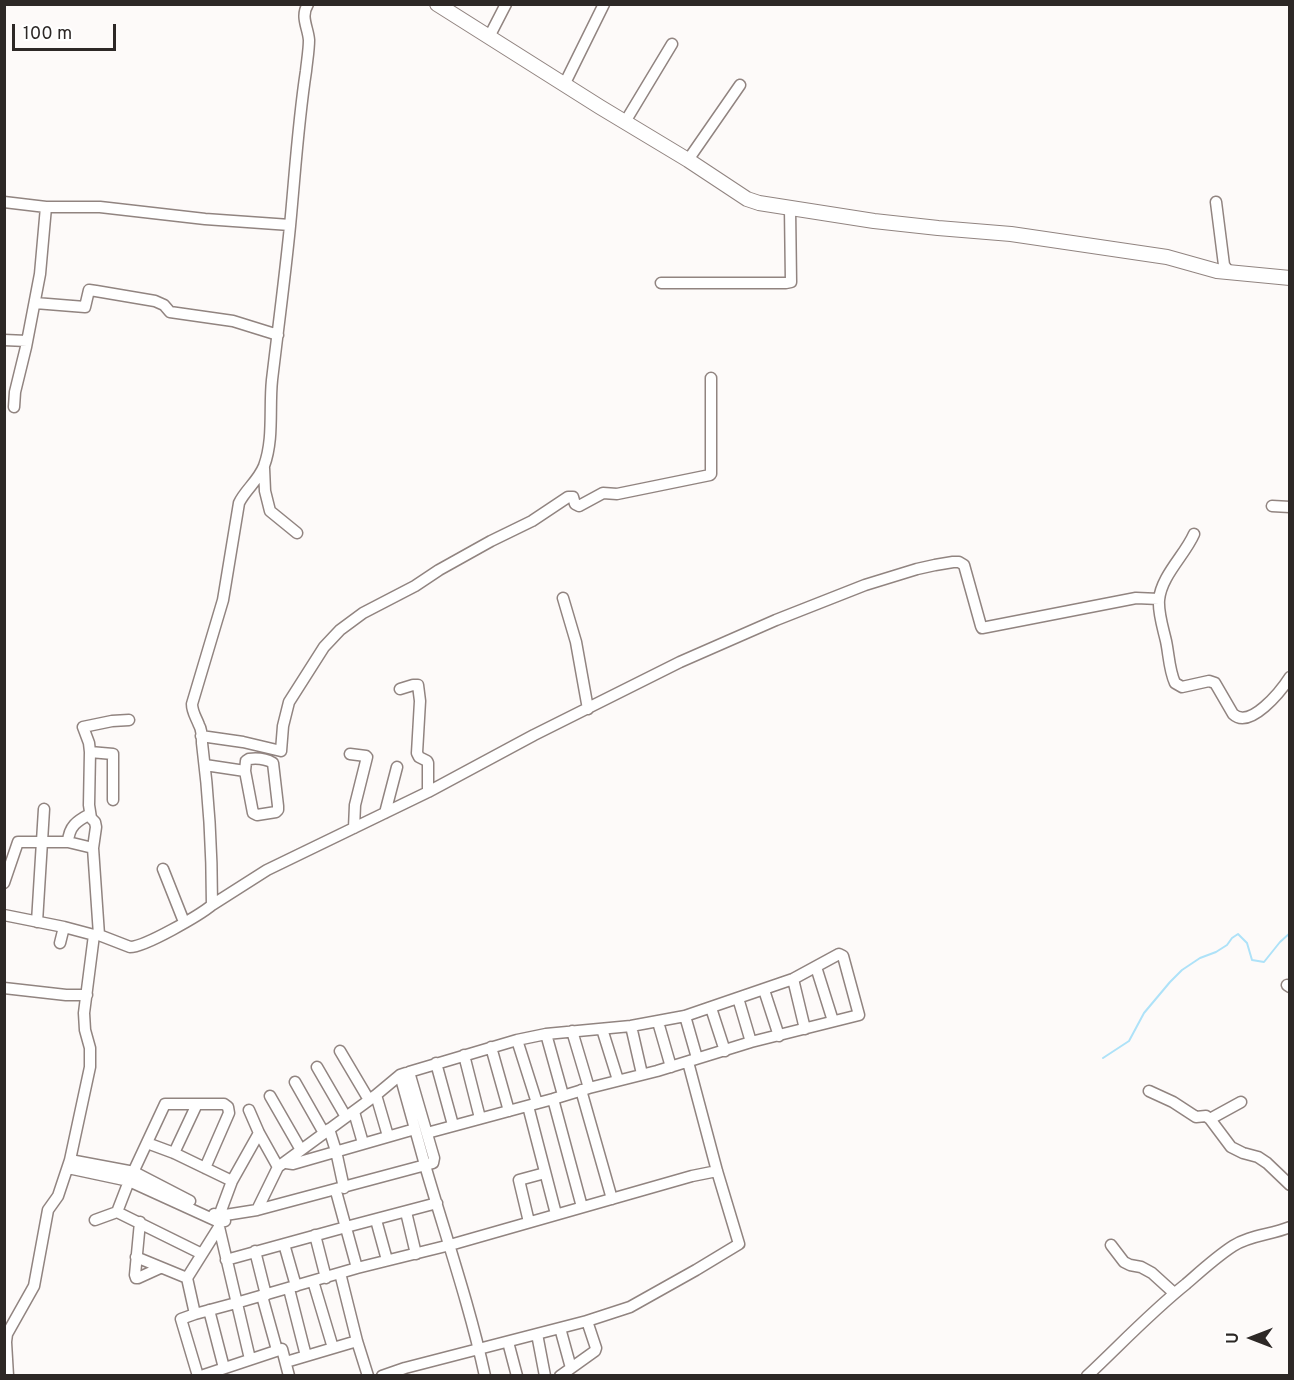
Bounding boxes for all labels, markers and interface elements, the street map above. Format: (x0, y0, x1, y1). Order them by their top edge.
scale bar (15, 12, 118, 50)
text: 100 m (23, 23, 72, 46)
north arrow (1222, 1308, 1282, 1368)
text: U (1224, 1332, 1244, 1344)

